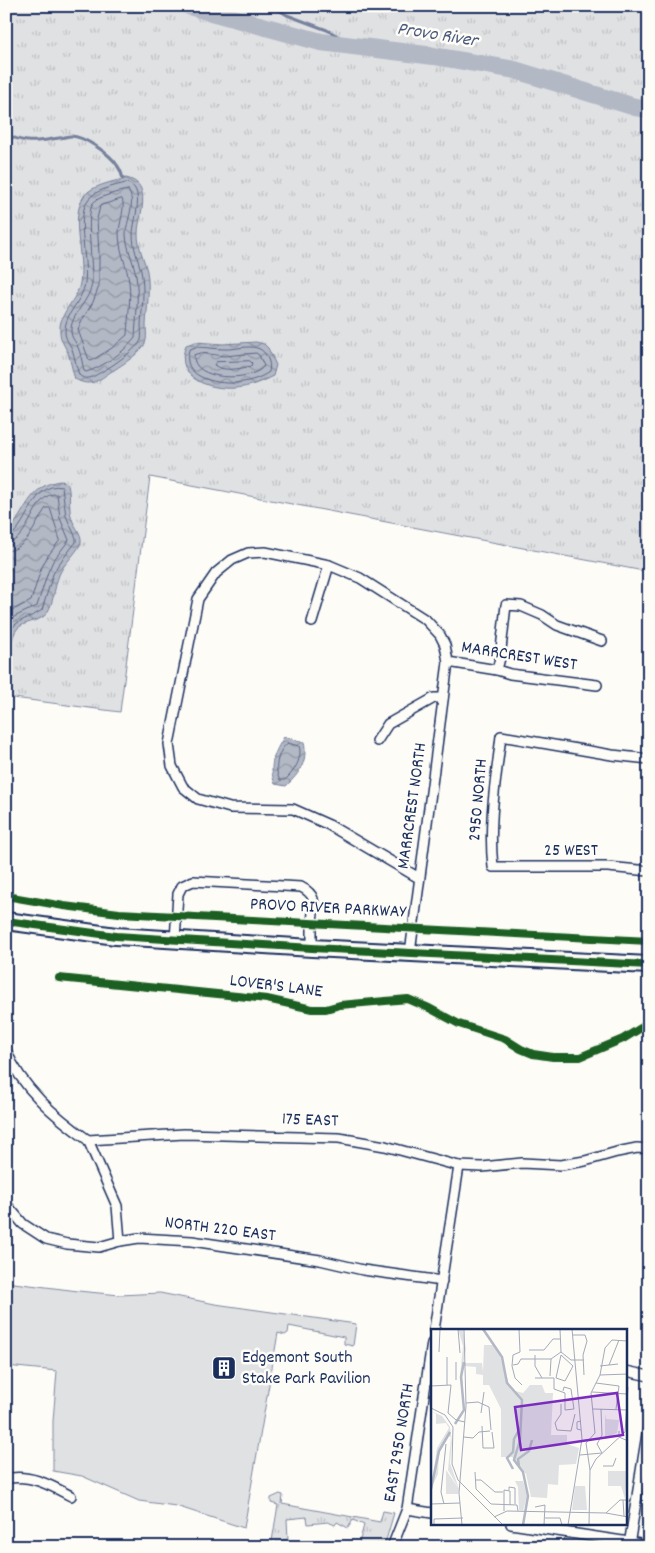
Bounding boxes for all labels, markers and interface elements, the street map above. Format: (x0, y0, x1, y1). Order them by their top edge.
water label: Provo River (395, 16, 481, 56)
street label: MARRCREST WEST (459, 636, 579, 678)
street label: MARRCREST NORTH (392, 741, 434, 871)
street label: 2950 NORTH (463, 758, 495, 842)
street label: 25 WEST (544, 839, 598, 864)
street label: PROVO RIVER PARKWAY (249, 892, 408, 926)
street label: LOVER'S LANE (228, 969, 324, 1005)
street label: 175 EAST (281, 1108, 339, 1134)
street label: NORTH 220 EAST (163, 1211, 277, 1249)
inset map (431, 1329, 628, 1526)
place label: Edgemont South Stake Park Pavilion (242, 1346, 371, 1392)
building icon: Edgemont South Stake Park Pavilion (211, 1355, 237, 1381)
street label: EAST 2950 NORTH (378, 1382, 422, 1504)

